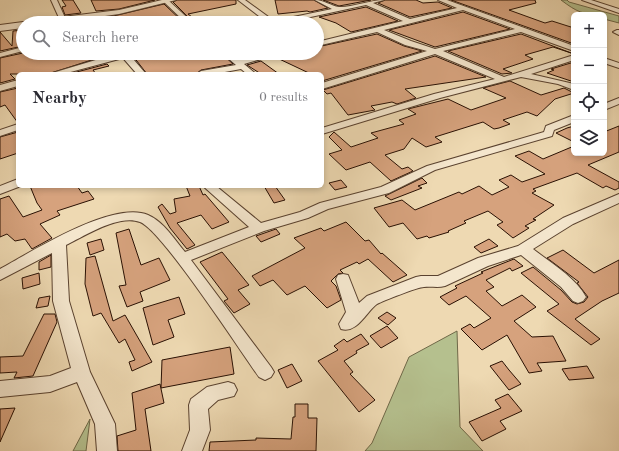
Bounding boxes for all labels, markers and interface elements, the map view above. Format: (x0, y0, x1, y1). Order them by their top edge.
map controls (571, 12, 607, 156)
button: + (571, 12, 607, 48)
search box (16, 16, 324, 60)
icon: search (30, 27, 52, 49)
text: Search here (62, 31, 139, 46)
button: − (571, 48, 607, 84)
button: locate (571, 84, 607, 120)
text: Nearby (32, 90, 87, 107)
text: 0 results (259, 91, 308, 104)
button: layers (571, 120, 607, 156)

